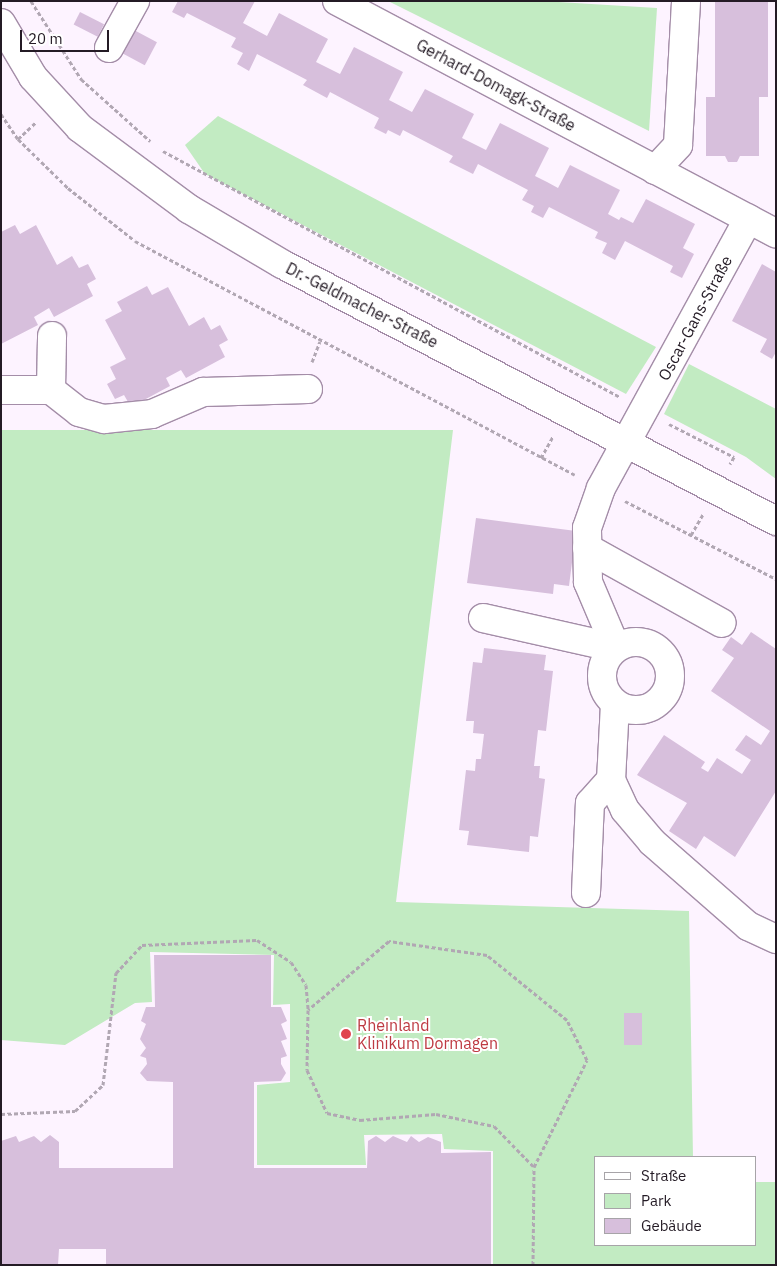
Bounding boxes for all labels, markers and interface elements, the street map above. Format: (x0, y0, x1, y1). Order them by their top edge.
scale bar (22, 20, 111, 52)
text: 20 m (28, 29, 63, 48)
street label: Gerhard-Domagk-Straße (413, 35, 579, 135)
street label: Oscar-Gans-Straße (654, 252, 736, 384)
street label: Dr.-Geldmacher-Straße (283, 258, 441, 352)
place label: Rheinland Klinikum Dormagen (357, 1015, 498, 1053)
marker: Rheinland Klinikum Dormagen (339, 1027, 353, 1041)
legend (594, 1156, 757, 1246)
text: Straße (641, 1166, 686, 1185)
text: Park (641, 1191, 671, 1210)
text: Gebäude (641, 1216, 702, 1235)

